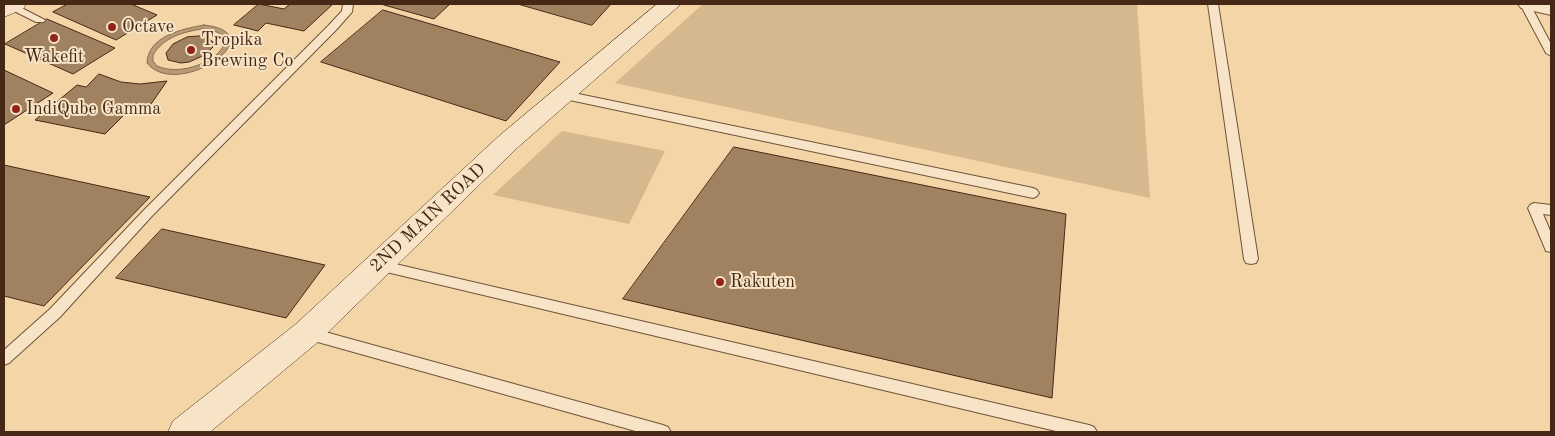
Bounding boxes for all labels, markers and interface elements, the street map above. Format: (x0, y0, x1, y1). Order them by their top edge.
place label: Octave (122, 16, 174, 38)
marker: Octave (106, 21, 118, 33)
place label: Tropika Brewing Co (201, 29, 293, 72)
marker: Wakefit (48, 32, 60, 44)
marker: Tropika Brewing Co (185, 44, 197, 56)
place label: Wakefit (24, 46, 84, 68)
place label: IndiQube Gamma (26, 98, 161, 120)
marker: IndiQube Gamma (10, 103, 22, 115)
street label: 2ND MAIN ROAD (366, 159, 490, 277)
place label: Rakuten (730, 271, 795, 293)
marker: Rakuten (714, 276, 726, 288)

